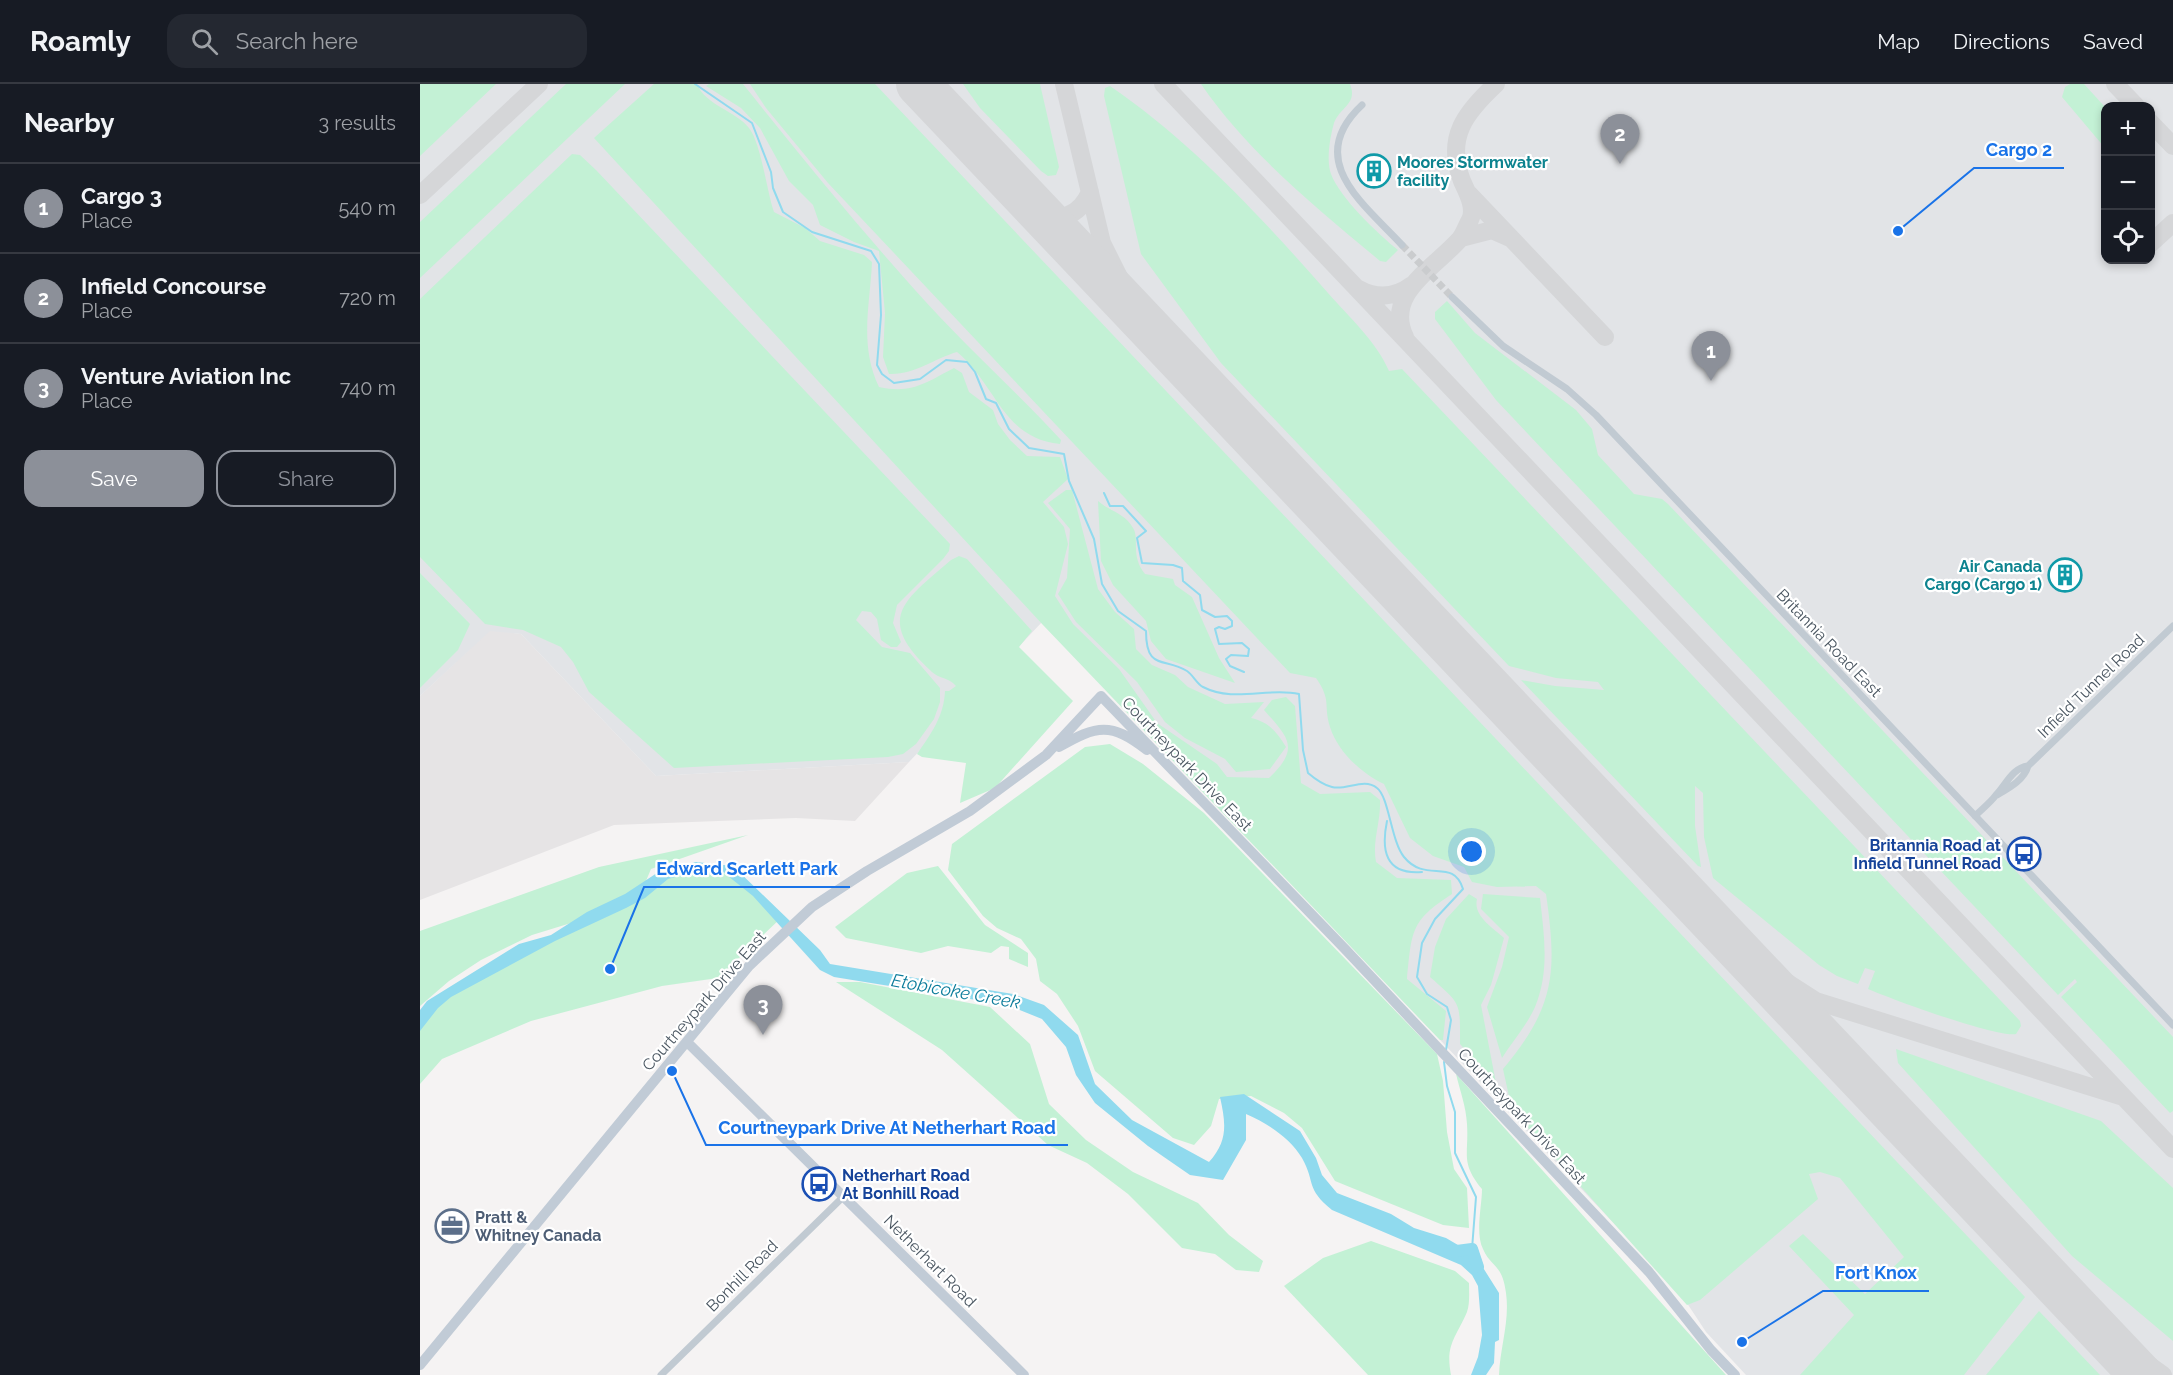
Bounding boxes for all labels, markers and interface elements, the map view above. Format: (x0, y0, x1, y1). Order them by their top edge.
search box (167, 14, 587, 68)
text: Roamly (30, 25, 131, 58)
icon: search (188, 25, 221, 58)
text: Search here (236, 28, 358, 54)
text: Map (1877, 29, 1920, 54)
text: Directions (1953, 29, 2050, 54)
text: Saved (2083, 29, 2143, 54)
map controls (2101, 102, 2155, 264)
button: + (2101, 102, 2155, 156)
text: Nearby (24, 108, 114, 138)
text: 3 results (318, 111, 396, 135)
pin: 2 (1600, 115, 1640, 164)
callout: Cargo 2 (1974, 132, 2064, 168)
text: Cargo 2 (1986, 139, 2052, 160)
building icon: Moores Stormwater facility (1356, 153, 1392, 189)
place label: Moores Stormwater facility (1397, 153, 1548, 190)
button: − (2101, 156, 2155, 210)
text: Cargo 3 (81, 183, 162, 209)
text: 1 (39, 196, 48, 220)
text: 540 m (338, 196, 396, 220)
text: Place (81, 209, 132, 233)
button: locate (2101, 210, 2155, 264)
text: Infield Concourse (81, 273, 266, 299)
text: 2 (38, 286, 49, 310)
text: 720 m (339, 286, 396, 310)
text: Place (81, 299, 132, 323)
pin: 1 (1692, 332, 1730, 381)
text: Venture Aviation Inc (81, 363, 291, 389)
text: 3 (38, 376, 49, 400)
text: 740 m (340, 376, 396, 400)
text: Place (81, 389, 132, 413)
button: Save (24, 450, 204, 507)
button: Share (216, 450, 396, 507)
place label: Air Canada Cargo (Cargo 1) (1925, 557, 2042, 594)
building icon: Air Canada Cargo (Cargo 1) (2047, 557, 2083, 593)
street label: Britannia Road East (1773, 585, 1886, 701)
street label: Infield Tunnel Road (2034, 630, 2148, 742)
street label: Courtneypark Drive East (1118, 693, 1256, 835)
place label: Britannia Road at Infield Tunnel Road (1854, 836, 2001, 873)
bus stop icon: Britannia Road at Infield Tunnel Road (2006, 836, 2042, 872)
your location (1457, 837, 1486, 866)
callout: Edward Scarlett Park (644, 851, 850, 887)
text: Edward Scarlett Park (656, 858, 839, 879)
street label: Courtneypark Drive East (638, 927, 770, 1075)
water label: Etobicoke Creek (890, 969, 1023, 1013)
pin: 3 (744, 986, 782, 1035)
street label: Courtneypark Drive East (1454, 1044, 1590, 1188)
callout: Courtneypark Drive At Netherhart Road (706, 1109, 1068, 1145)
text: Courtneypark Drive At Netherhart Road (718, 1117, 1056, 1138)
bus stop icon: Netherhart Road At Bonhill Road (801, 1166, 837, 1202)
place label: Netherhart Road At Bonhill Road (842, 1166, 970, 1203)
office icon: Pratt & Whitney Canada (434, 1208, 470, 1244)
place label: Pratt & Whitney Canada (475, 1208, 601, 1245)
street label: Netherhart Road (880, 1211, 980, 1311)
street label: Bonhill Road (702, 1236, 782, 1316)
callout: Fort Knox (1823, 1255, 1929, 1291)
text: Fort Knox (1835, 1262, 1917, 1283)

